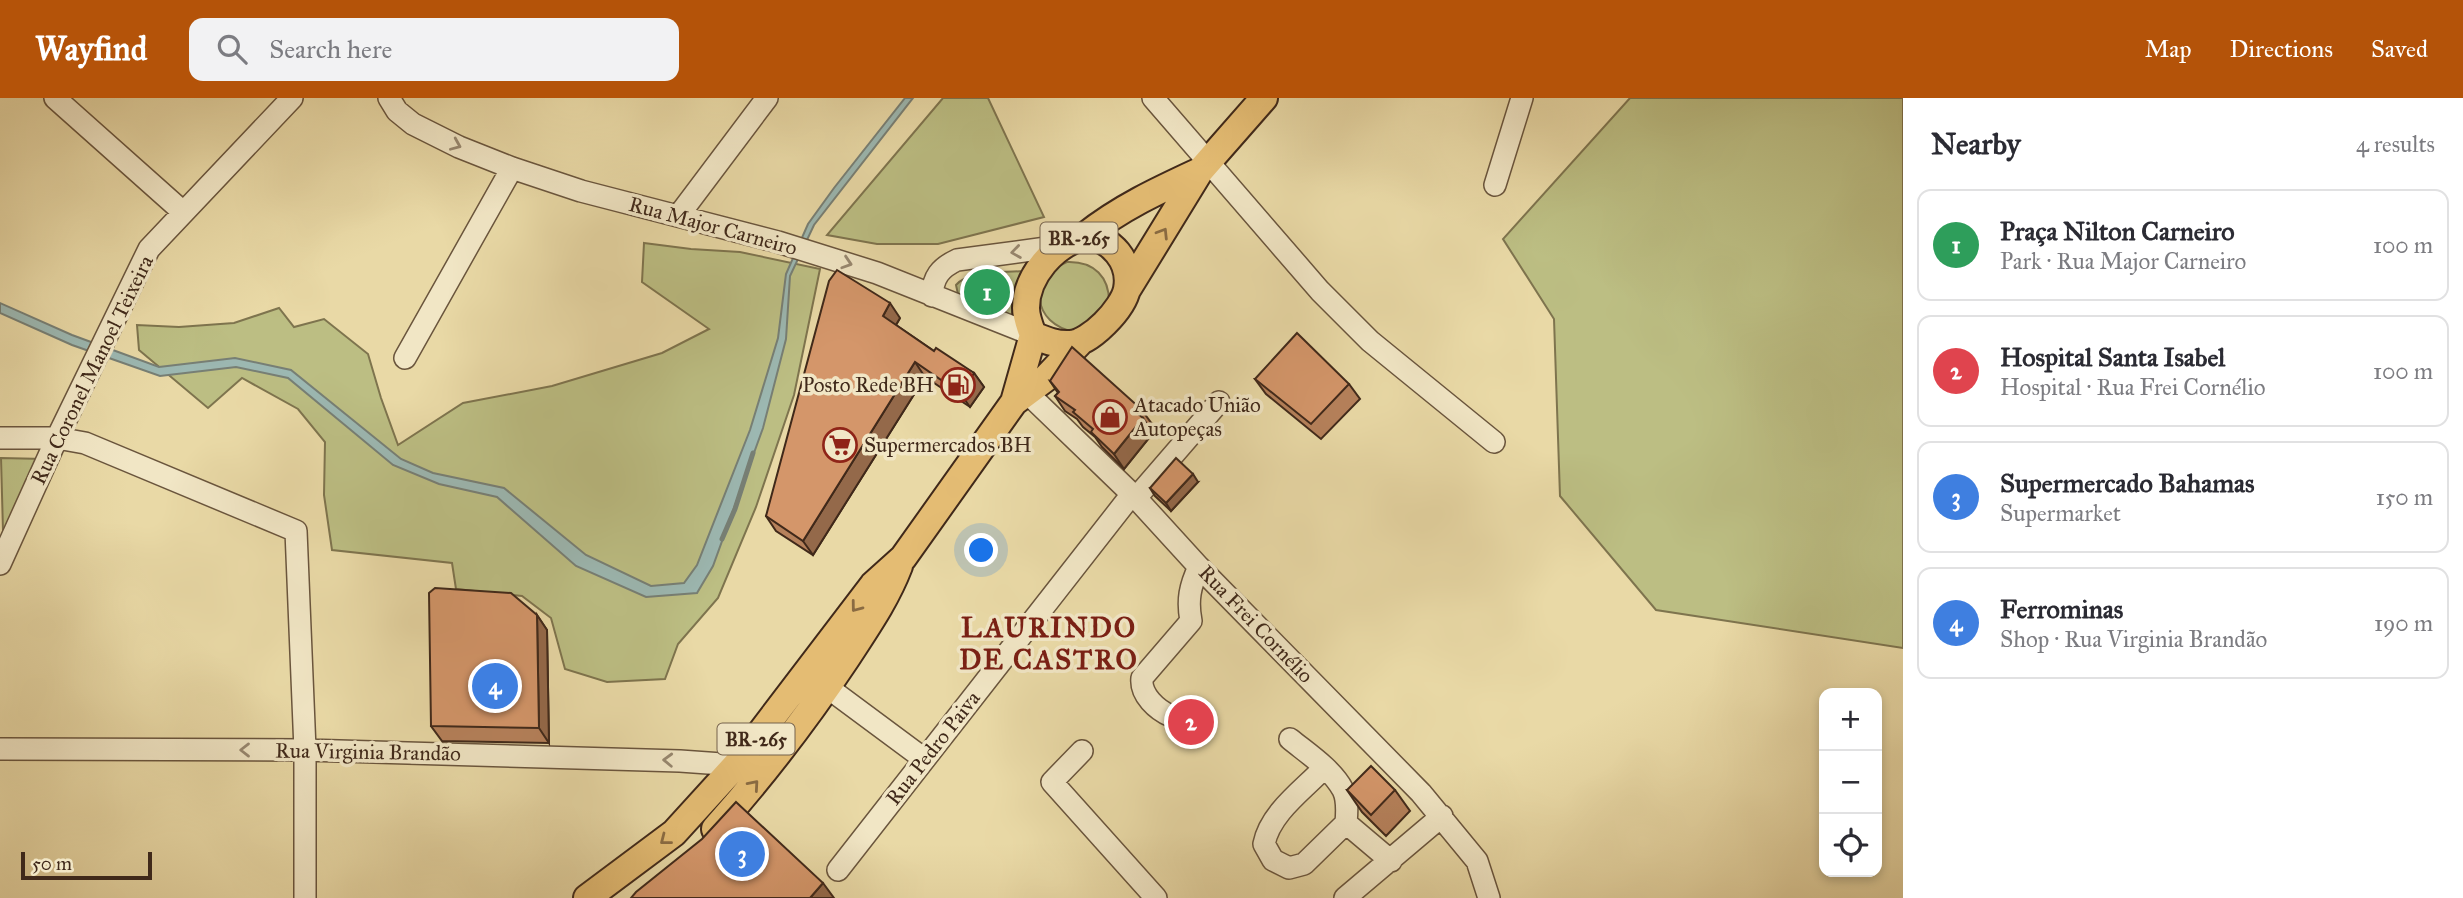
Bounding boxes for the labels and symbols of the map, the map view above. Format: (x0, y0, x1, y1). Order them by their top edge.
one-way arrow (448, 137, 461, 151)
street label: Rua Major Carneiro (626, 191, 800, 261)
road number: BR-265 (1040, 222, 1118, 254)
one-way arrow (1155, 227, 1168, 240)
one-way arrow (1010, 244, 1022, 259)
street label: Rua Coronel Manoel Teixeira (25, 251, 159, 489)
one-way arrow (841, 255, 853, 270)
pin: 1 (964, 266, 1010, 318)
fuel station icon: Posto Rede BH (939, 366, 977, 404)
place label: Posto Rede BH (802, 372, 934, 398)
place label: Atacado União Autopeças (1133, 392, 1261, 442)
shop icon: Atacado União Autopeças (1091, 398, 1129, 436)
supermarket icon: Supermercados BH (821, 426, 859, 464)
place label: Supermercados BH (864, 432, 1032, 458)
your location (964, 533, 998, 567)
street label: Rua Frei Cornélio (1193, 559, 1319, 689)
one-way arrow (851, 600, 864, 612)
district label: LAURINDO DE CASTRO (959, 610, 1139, 677)
pin: 4 (472, 660, 518, 712)
street label: Rua Pedro Paiva (880, 686, 986, 810)
pin: 2 (1168, 696, 1214, 748)
road number: BR-265 (718, 724, 794, 754)
street label: Rua Virginia Brandão (275, 737, 461, 767)
one-way arrow (239, 742, 249, 758)
one-way arrow (662, 753, 673, 768)
one-way arrow (746, 780, 758, 793)
pin: 3 (719, 828, 765, 880)
one-way arrow (660, 831, 673, 844)
scale bar (21, 849, 152, 881)

